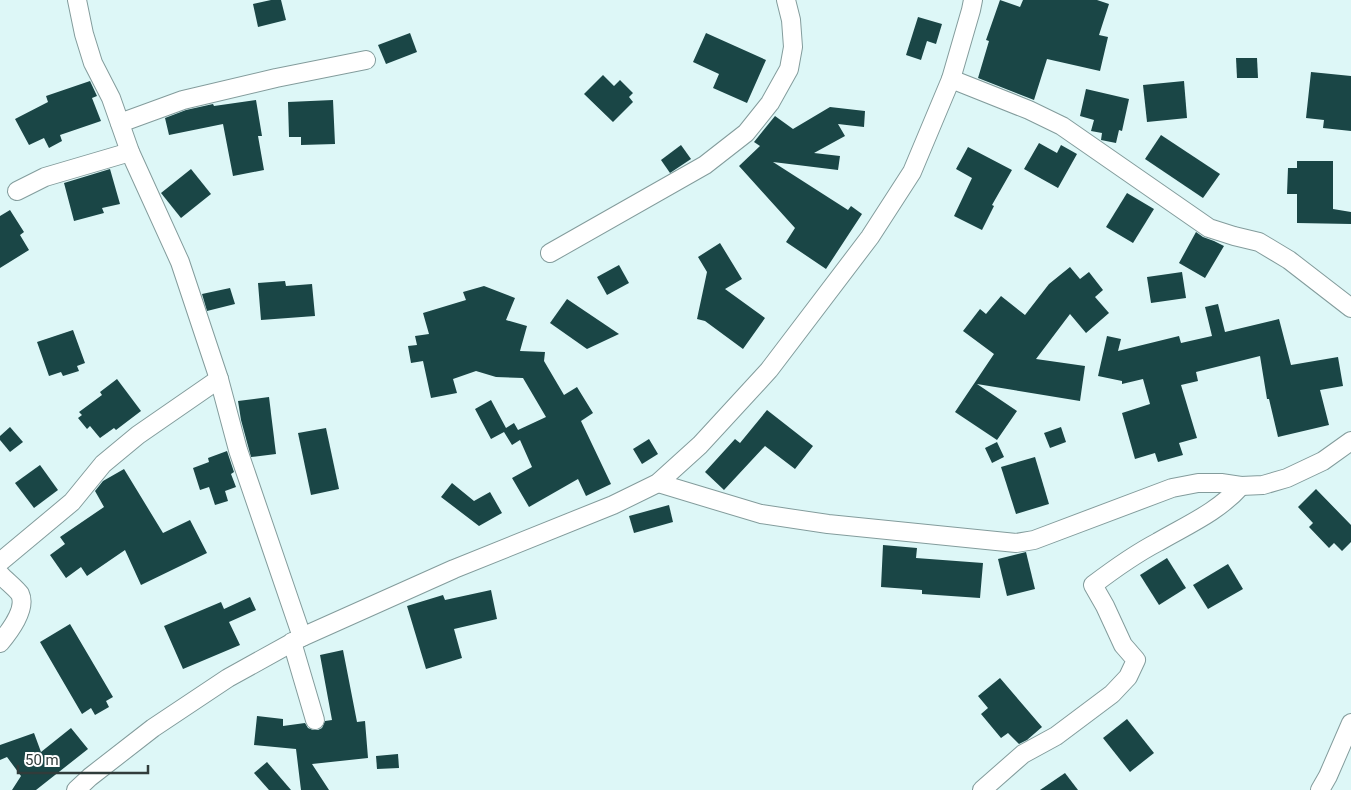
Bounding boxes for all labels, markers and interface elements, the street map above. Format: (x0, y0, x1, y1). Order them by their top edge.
scale bar (18, 742, 148, 774)
text: 50 m (25, 751, 59, 769)

